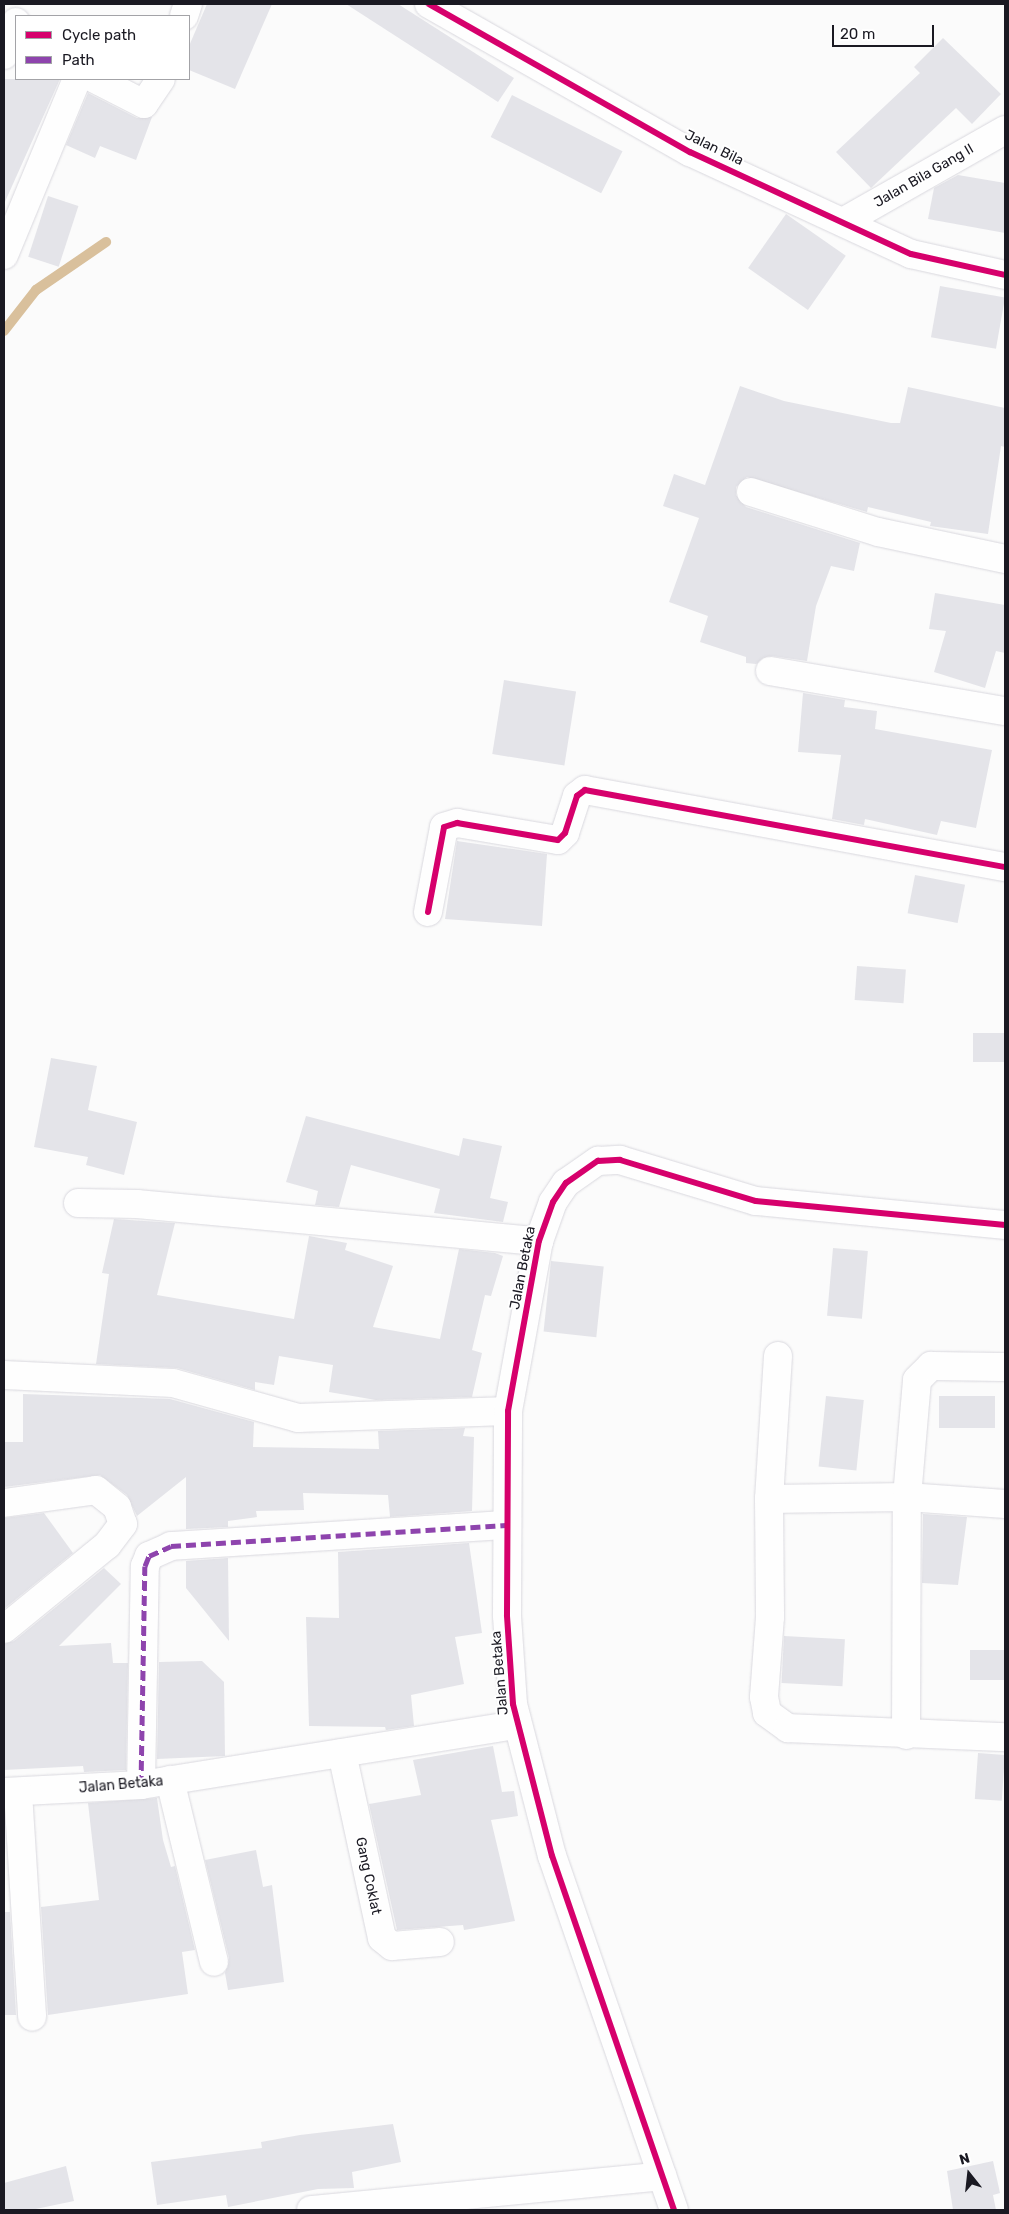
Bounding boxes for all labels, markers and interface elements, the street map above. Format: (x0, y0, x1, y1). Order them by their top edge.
legend (15, 15, 190, 80)
scale bar (834, 15, 936, 47)
text: 20 m (840, 25, 875, 43)
text: Cycle path (62, 26, 136, 44)
text: Path (62, 51, 95, 69)
street label: Jalan Bila (682, 127, 746, 169)
street label: Jalan Bila Gang II (871, 141, 977, 211)
street label: Jalan Betaka (507, 1225, 539, 1311)
street label: Jalan Betaka (488, 1630, 512, 1716)
street label: Jalan Betaka (78, 1773, 164, 1797)
street label: Gang Coklat (352, 1836, 384, 1916)
north arrow (944, 2149, 994, 2199)
text: N (958, 2150, 972, 2169)

